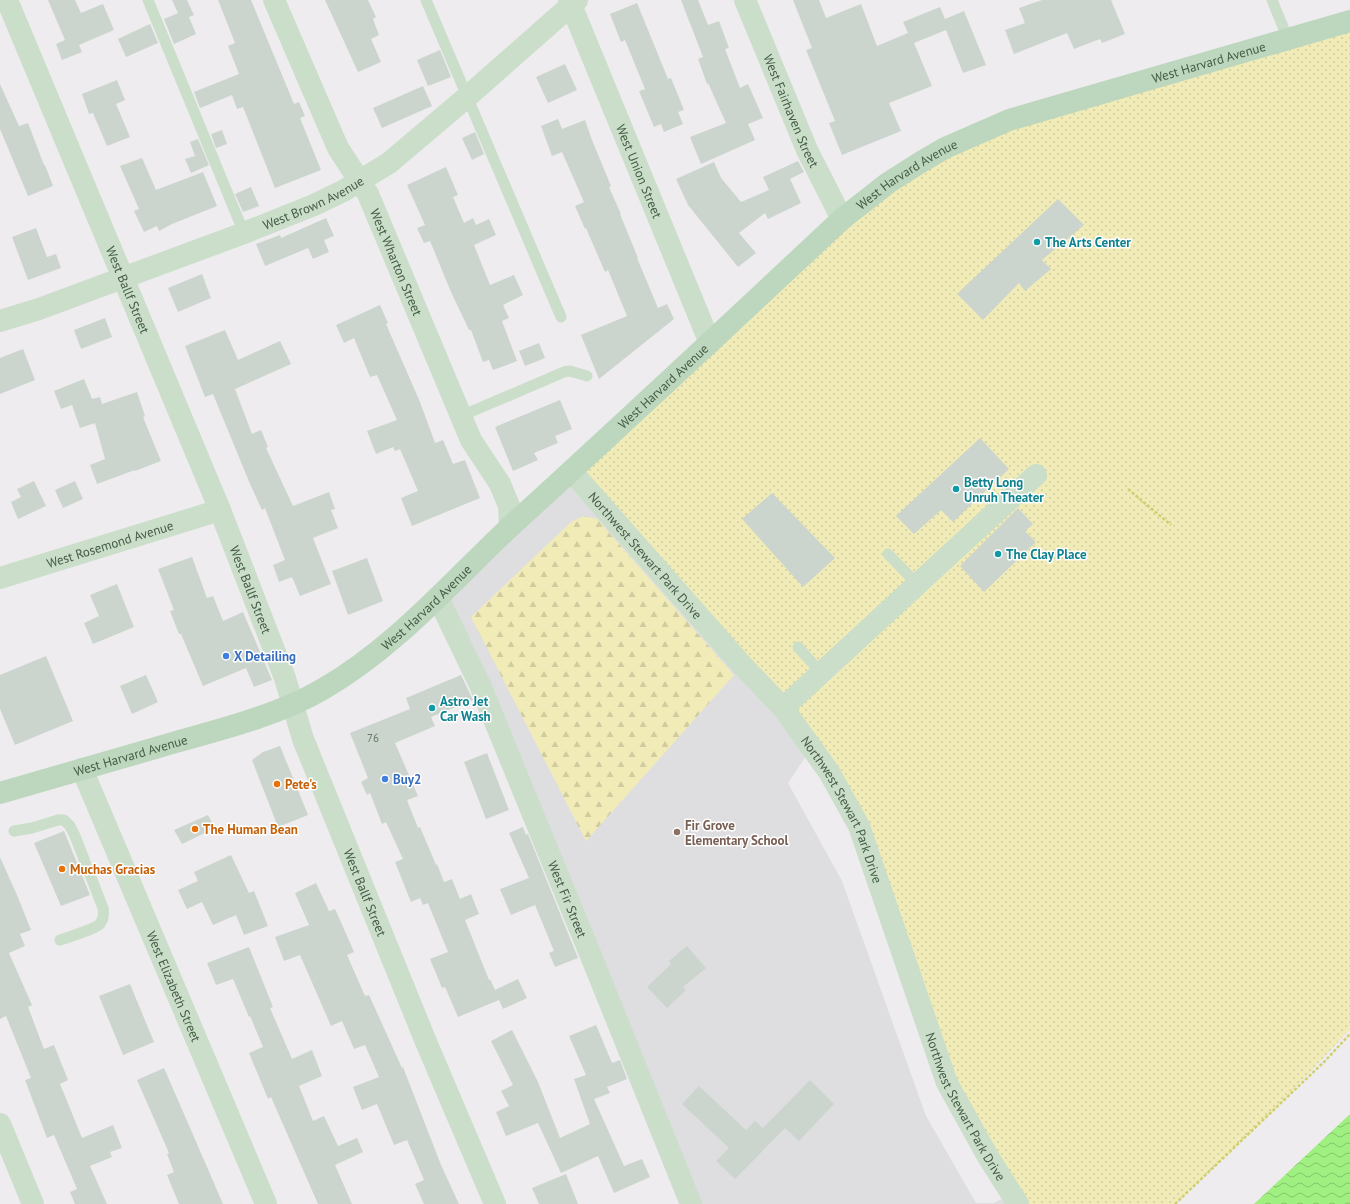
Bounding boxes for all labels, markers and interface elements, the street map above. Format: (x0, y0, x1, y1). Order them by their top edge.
street label: West Harvard Avenue (1150, 38, 1268, 87)
street label: West Fairhaven Street (759, 52, 823, 171)
street label: West Union Street (612, 122, 666, 221)
street label: West Harvard Avenue (853, 136, 960, 214)
street label: West Brown Avenue (260, 172, 367, 234)
street label: West Wharton Street (366, 206, 426, 319)
place label: The Arts Center (1045, 234, 1131, 251)
marker: The Arts Center (1032, 237, 1042, 247)
street label: West Ballf Street (102, 244, 153, 337)
street label: West Harvard Avenue (614, 340, 712, 433)
place label: Betty Long Unruh Theater (964, 474, 1044, 506)
marker: Betty Long Unruh Theater (951, 484, 961, 494)
street label: Northwest Stewart Park Drive (584, 488, 706, 623)
street label: West Rosemond Avenue (45, 517, 175, 572)
street label: West Ballf Street (226, 543, 275, 637)
place label: The Clay Place (1006, 546, 1087, 563)
marker: The Clay Place (993, 549, 1003, 559)
street label: West Harvard Avenue (378, 561, 475, 654)
place label: X Detailing (234, 648, 296, 665)
marker: X Detailing (221, 651, 231, 661)
place label: Astro Jet Car Wash (440, 693, 491, 725)
marker: Astro Jet Car Wash (427, 703, 437, 713)
street label: West Harvard Avenue (72, 731, 189, 780)
house number: 76 (367, 731, 379, 745)
street label: Northwest Stewart Park Drive (797, 733, 886, 886)
place label: Buy2 (393, 771, 421, 788)
marker: Buy2 (380, 774, 390, 784)
place label: Pete's (285, 776, 317, 793)
marker: Pete's (272, 779, 282, 789)
place label: Fir Grove Elementary School (685, 817, 789, 849)
place label: The Human Bean (203, 821, 298, 838)
marker: The Human Bean (190, 824, 200, 834)
marker: Fir Grove Elementary School (672, 827, 682, 837)
street label: West Ballf Street (339, 846, 390, 939)
street label: West Fir Street (544, 858, 591, 941)
place label: Muchas Gracias (70, 861, 156, 878)
marker: Muchas Gracias (57, 864, 67, 874)
street label: West Elizabeth Street (143, 929, 205, 1045)
street label: Northwest Stewart Park Drive (921, 1030, 1009, 1184)

